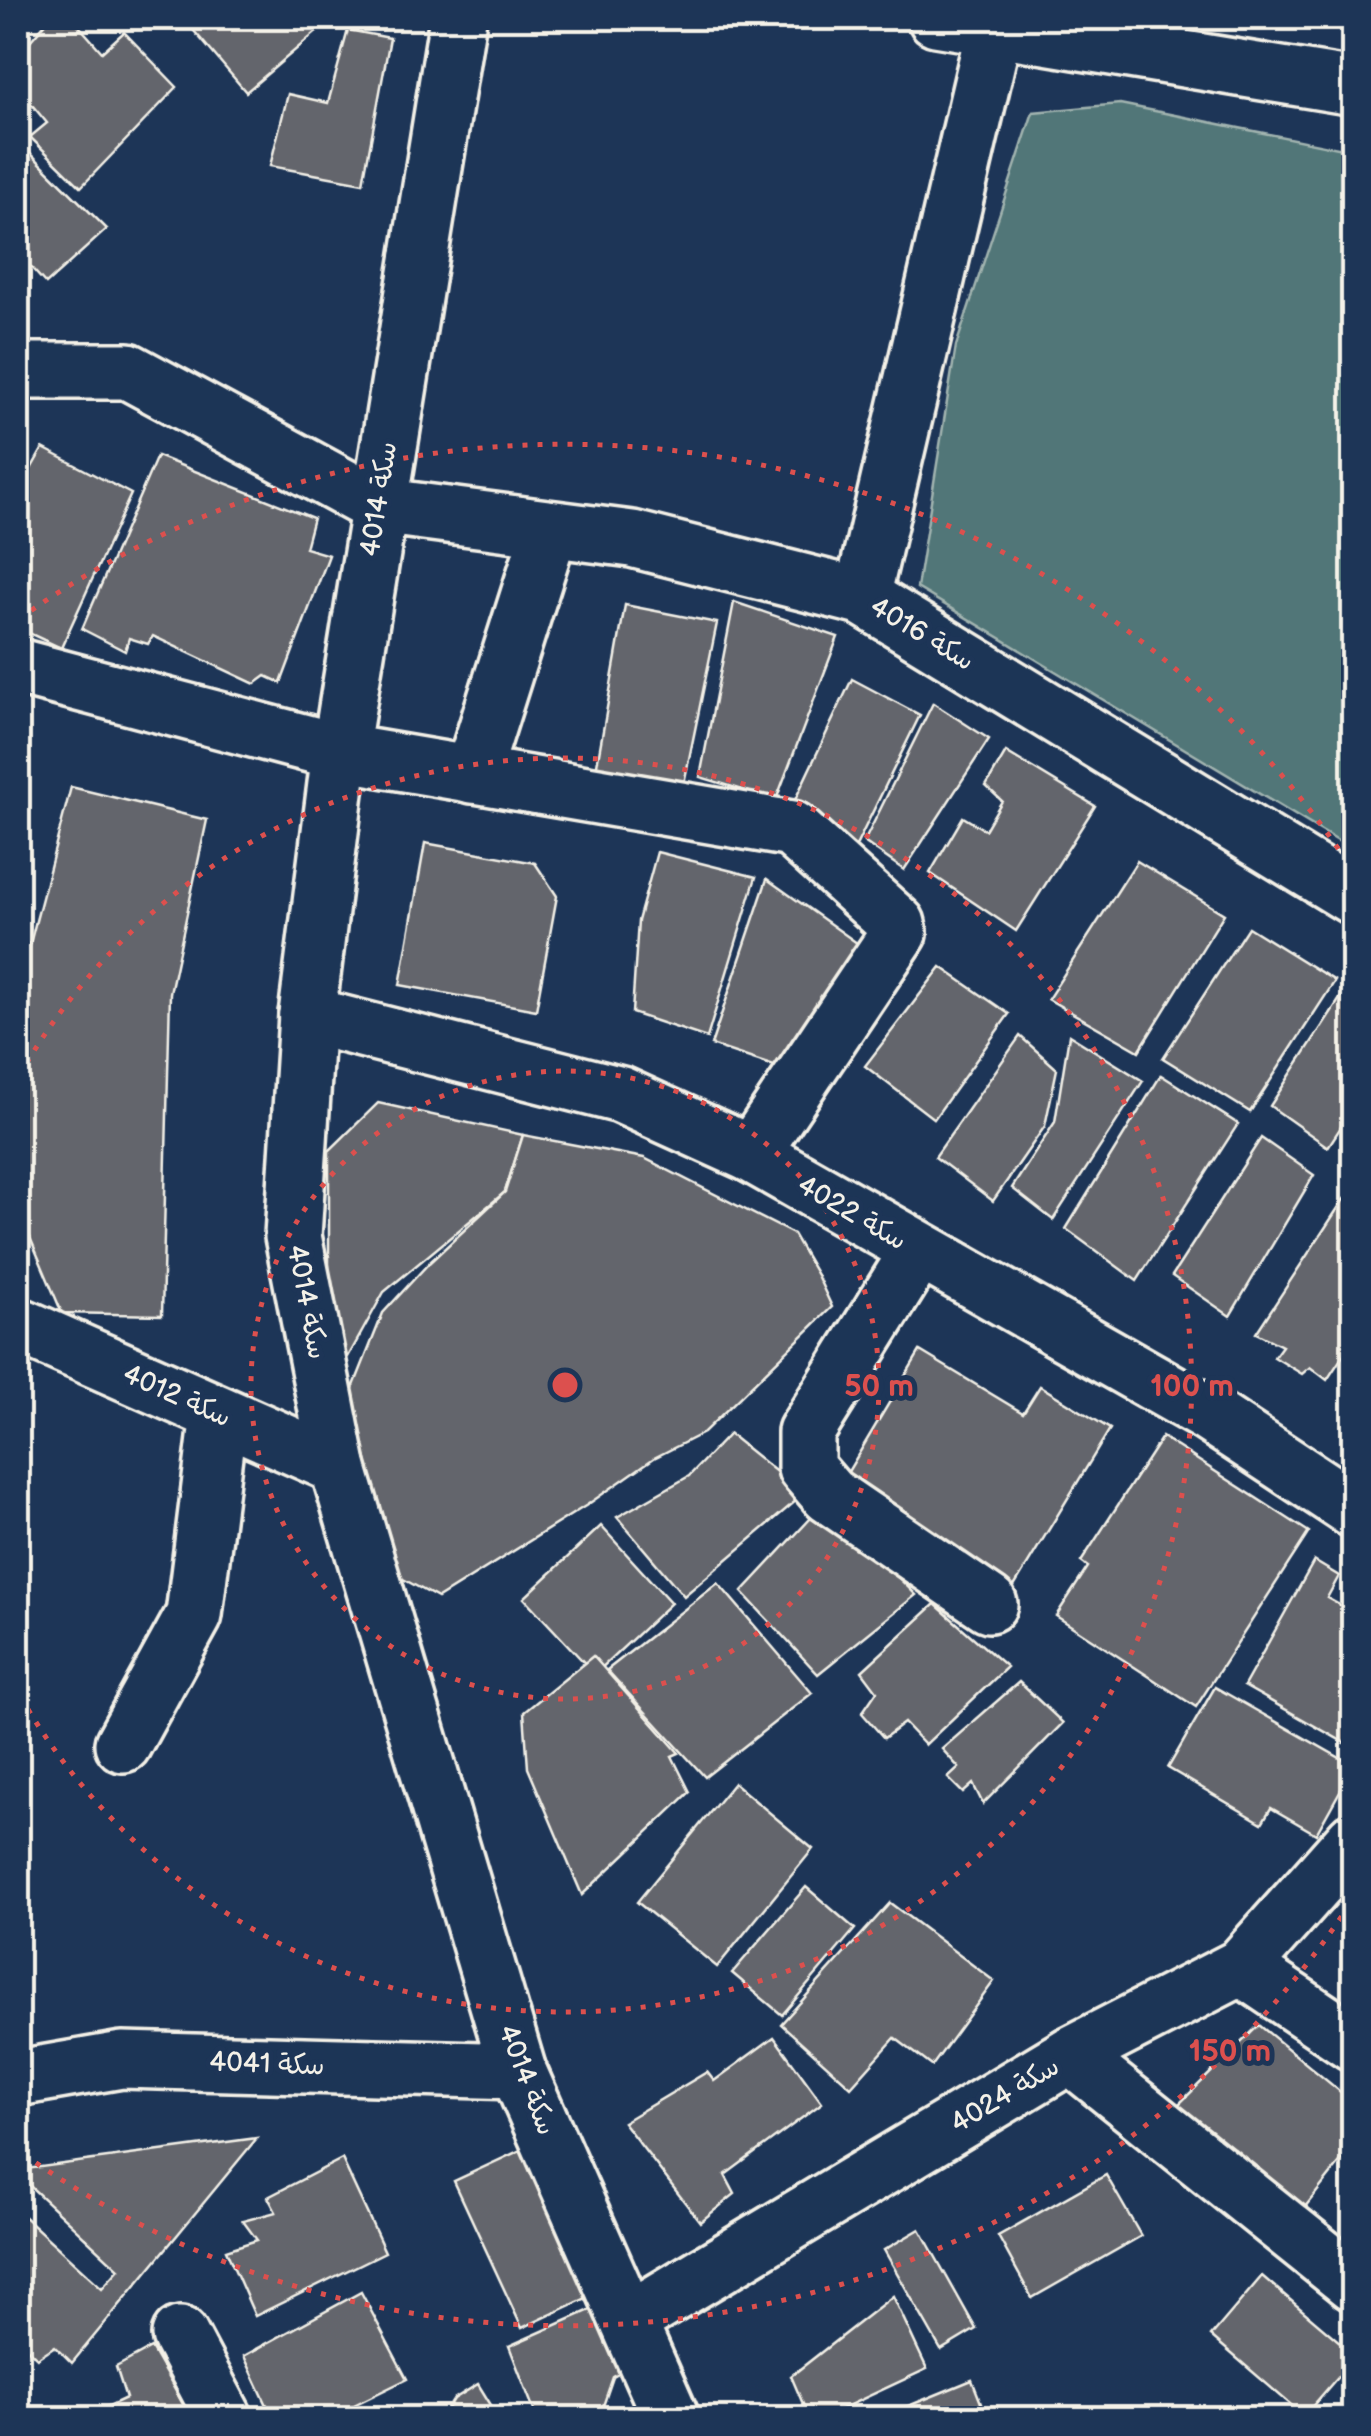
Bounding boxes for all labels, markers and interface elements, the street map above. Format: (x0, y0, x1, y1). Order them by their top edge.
street label: سكة 4014 (354, 439, 404, 559)
street label: سكة 4016 (864, 590, 980, 678)
street label: سكة 4022 (791, 1168, 913, 1258)
street label: سكة 4014 (280, 1242, 334, 1362)
street label: سكة 4012 (118, 1358, 236, 1434)
centre of rings (547, 1367, 583, 1403)
text: 50 m (844, 1369, 914, 1405)
text: 100 m (1150, 1369, 1234, 1405)
street label: سكة 4014 (491, 2020, 563, 2140)
text: 150 m (1189, 2034, 1271, 2070)
street label: سكة 4041 (209, 2045, 325, 2083)
street label: سكة 4024 (945, 2050, 1065, 2140)

